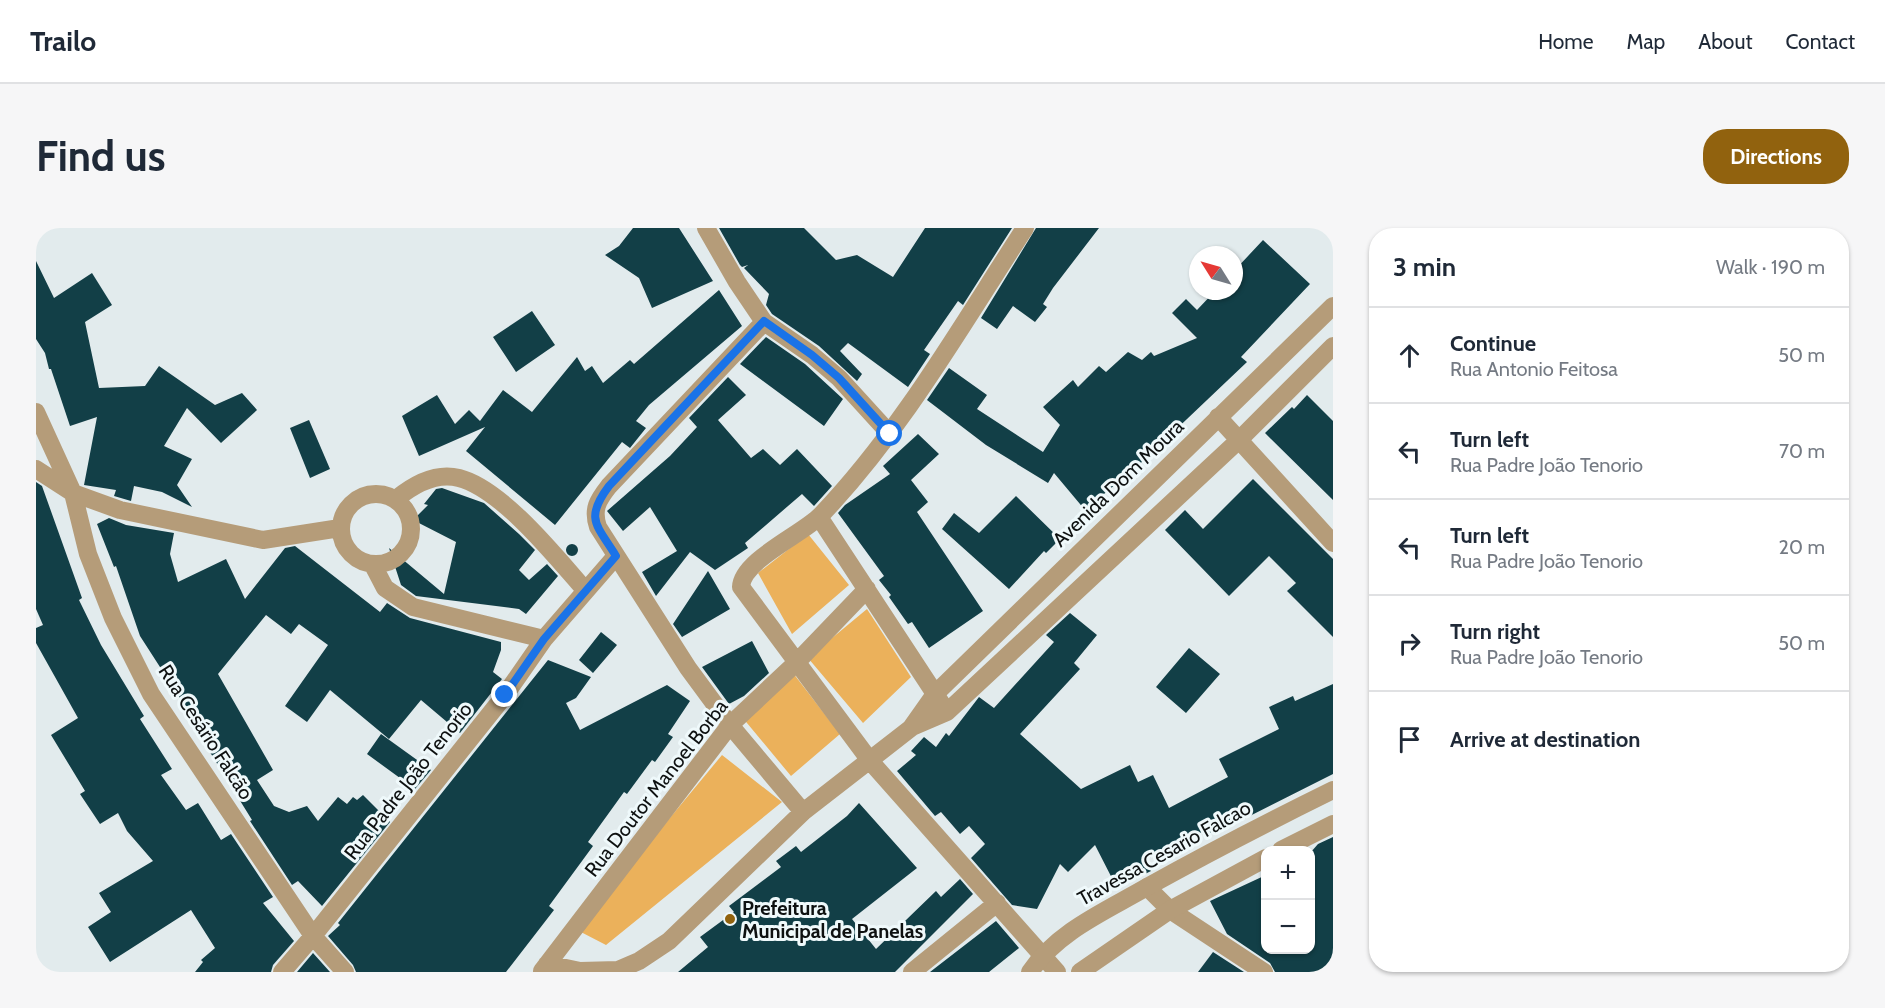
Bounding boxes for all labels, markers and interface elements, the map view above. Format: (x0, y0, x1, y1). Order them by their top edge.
text: Trailo (30, 24, 96, 58)
text: Home (1538, 29, 1594, 54)
text: Map (1627, 29, 1665, 54)
text: About (1698, 29, 1752, 54)
text: Contact (1785, 29, 1855, 54)
button: Directions (1703, 129, 1849, 184)
text: Find us (36, 130, 165, 182)
north arrow (1189, 246, 1243, 300)
text: 3 min (1393, 251, 1456, 283)
text: Walk · 190 m (1716, 255, 1825, 279)
text: Continue (1450, 330, 1536, 357)
icon: ahead (1393, 339, 1426, 372)
text: 50 m (1778, 343, 1825, 367)
text: Rua Antonio Feitosa (1450, 357, 1618, 381)
street label: Avenida Dom Moura (1047, 414, 1189, 552)
route start (876, 420, 902, 446)
text: Turn left (1450, 426, 1529, 453)
icon: left (1393, 435, 1426, 468)
text: 70 m (1779, 439, 1825, 463)
text: Rua Padre João Tenorio (1450, 453, 1643, 477)
text: Turn left (1450, 522, 1529, 549)
icon: left (1393, 531, 1426, 564)
text: 20 m (1779, 535, 1825, 559)
text: Rua Padre João Tenorio (1450, 549, 1643, 573)
text: Turn right (1450, 618, 1540, 645)
icon: right (1393, 627, 1426, 660)
text: 50 m (1778, 631, 1825, 655)
text: Rua Padre João Tenorio (1450, 645, 1643, 669)
street label: Rua Cesário Falcão (153, 660, 259, 804)
route end (491, 681, 517, 707)
street label: Rua Doutor Manoel Borba (579, 694, 733, 881)
street label: Rua Padre João Tenorio (339, 698, 477, 864)
icon: arrive (1393, 723, 1426, 756)
text: Arrive at destination (1450, 726, 1640, 753)
street label: Travessa Cesario Falcao (1073, 795, 1255, 911)
map controls (1261, 846, 1315, 954)
button: + (1261, 846, 1315, 900)
place label: Prefeitura Municipal de Panelas (742, 896, 923, 943)
button: − (1261, 900, 1315, 954)
marker: Prefeitura Municipal de Panelas (723, 912, 737, 926)

